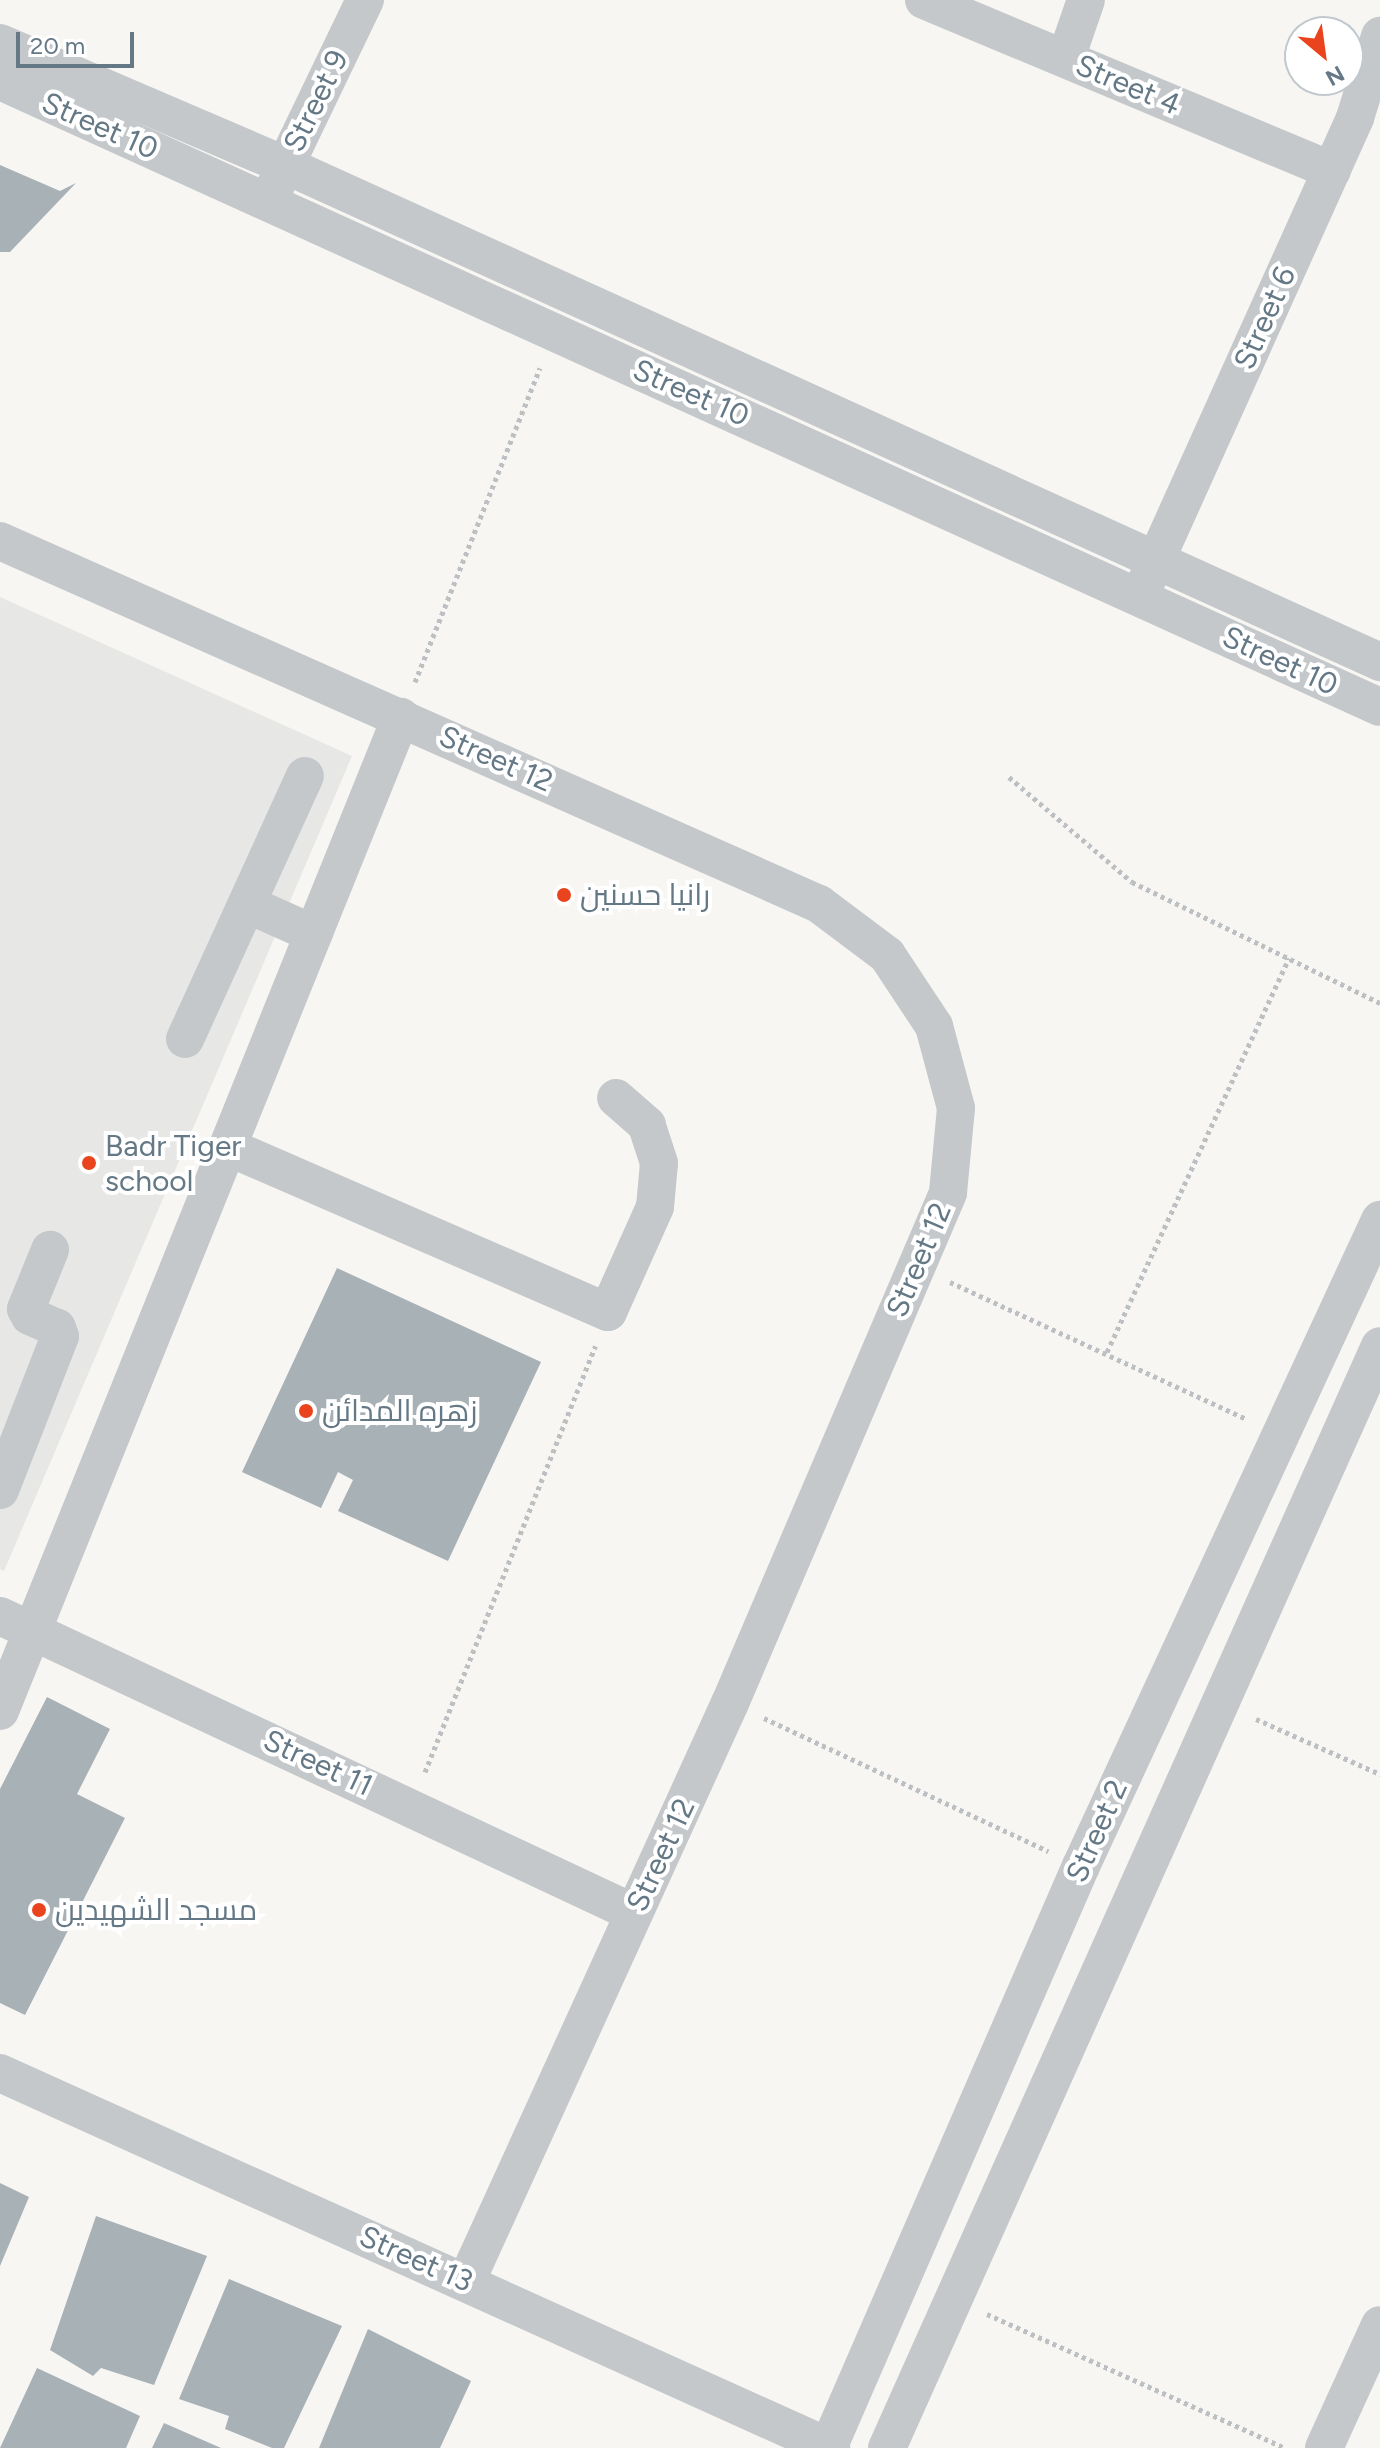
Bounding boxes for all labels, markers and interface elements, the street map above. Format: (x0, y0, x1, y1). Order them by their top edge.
scale bar (20, 16, 138, 66)
north arrow (1284, 16, 1364, 96)
text: 20 m (30, 31, 85, 60)
street label: Street 9 (276, 44, 356, 158)
street label: Street 4 (1070, 47, 1186, 123)
text: N (1321, 60, 1349, 92)
street label: Street 10 (36, 85, 164, 167)
street label: Street 6 (1227, 261, 1303, 375)
street label: Street 10 (627, 352, 755, 434)
street label: Street 10 (1217, 619, 1343, 703)
street label: Street 12 (434, 718, 558, 800)
place label: رانيا حسنين (580, 877, 710, 913)
marker: رانيا حسنين (555, 886, 573, 904)
place label: Badr Tiger school (105, 1128, 241, 1198)
marker: Badr Tiger school (80, 1154, 98, 1172)
street label: Street 12 (879, 1197, 959, 1323)
place label: زهره المدائن (322, 1393, 477, 1429)
marker: زهره المدائن (297, 1402, 315, 1420)
street label: Street 11 (258, 1722, 378, 1804)
street label: Street 2 (1059, 1774, 1135, 1888)
street label: Street 12 (619, 1793, 703, 1917)
place label: مسجد الشهيدين (55, 1892, 257, 1928)
marker: مسجد الشهيدين (30, 1901, 48, 1919)
street label: Street 13 (354, 2218, 478, 2300)

